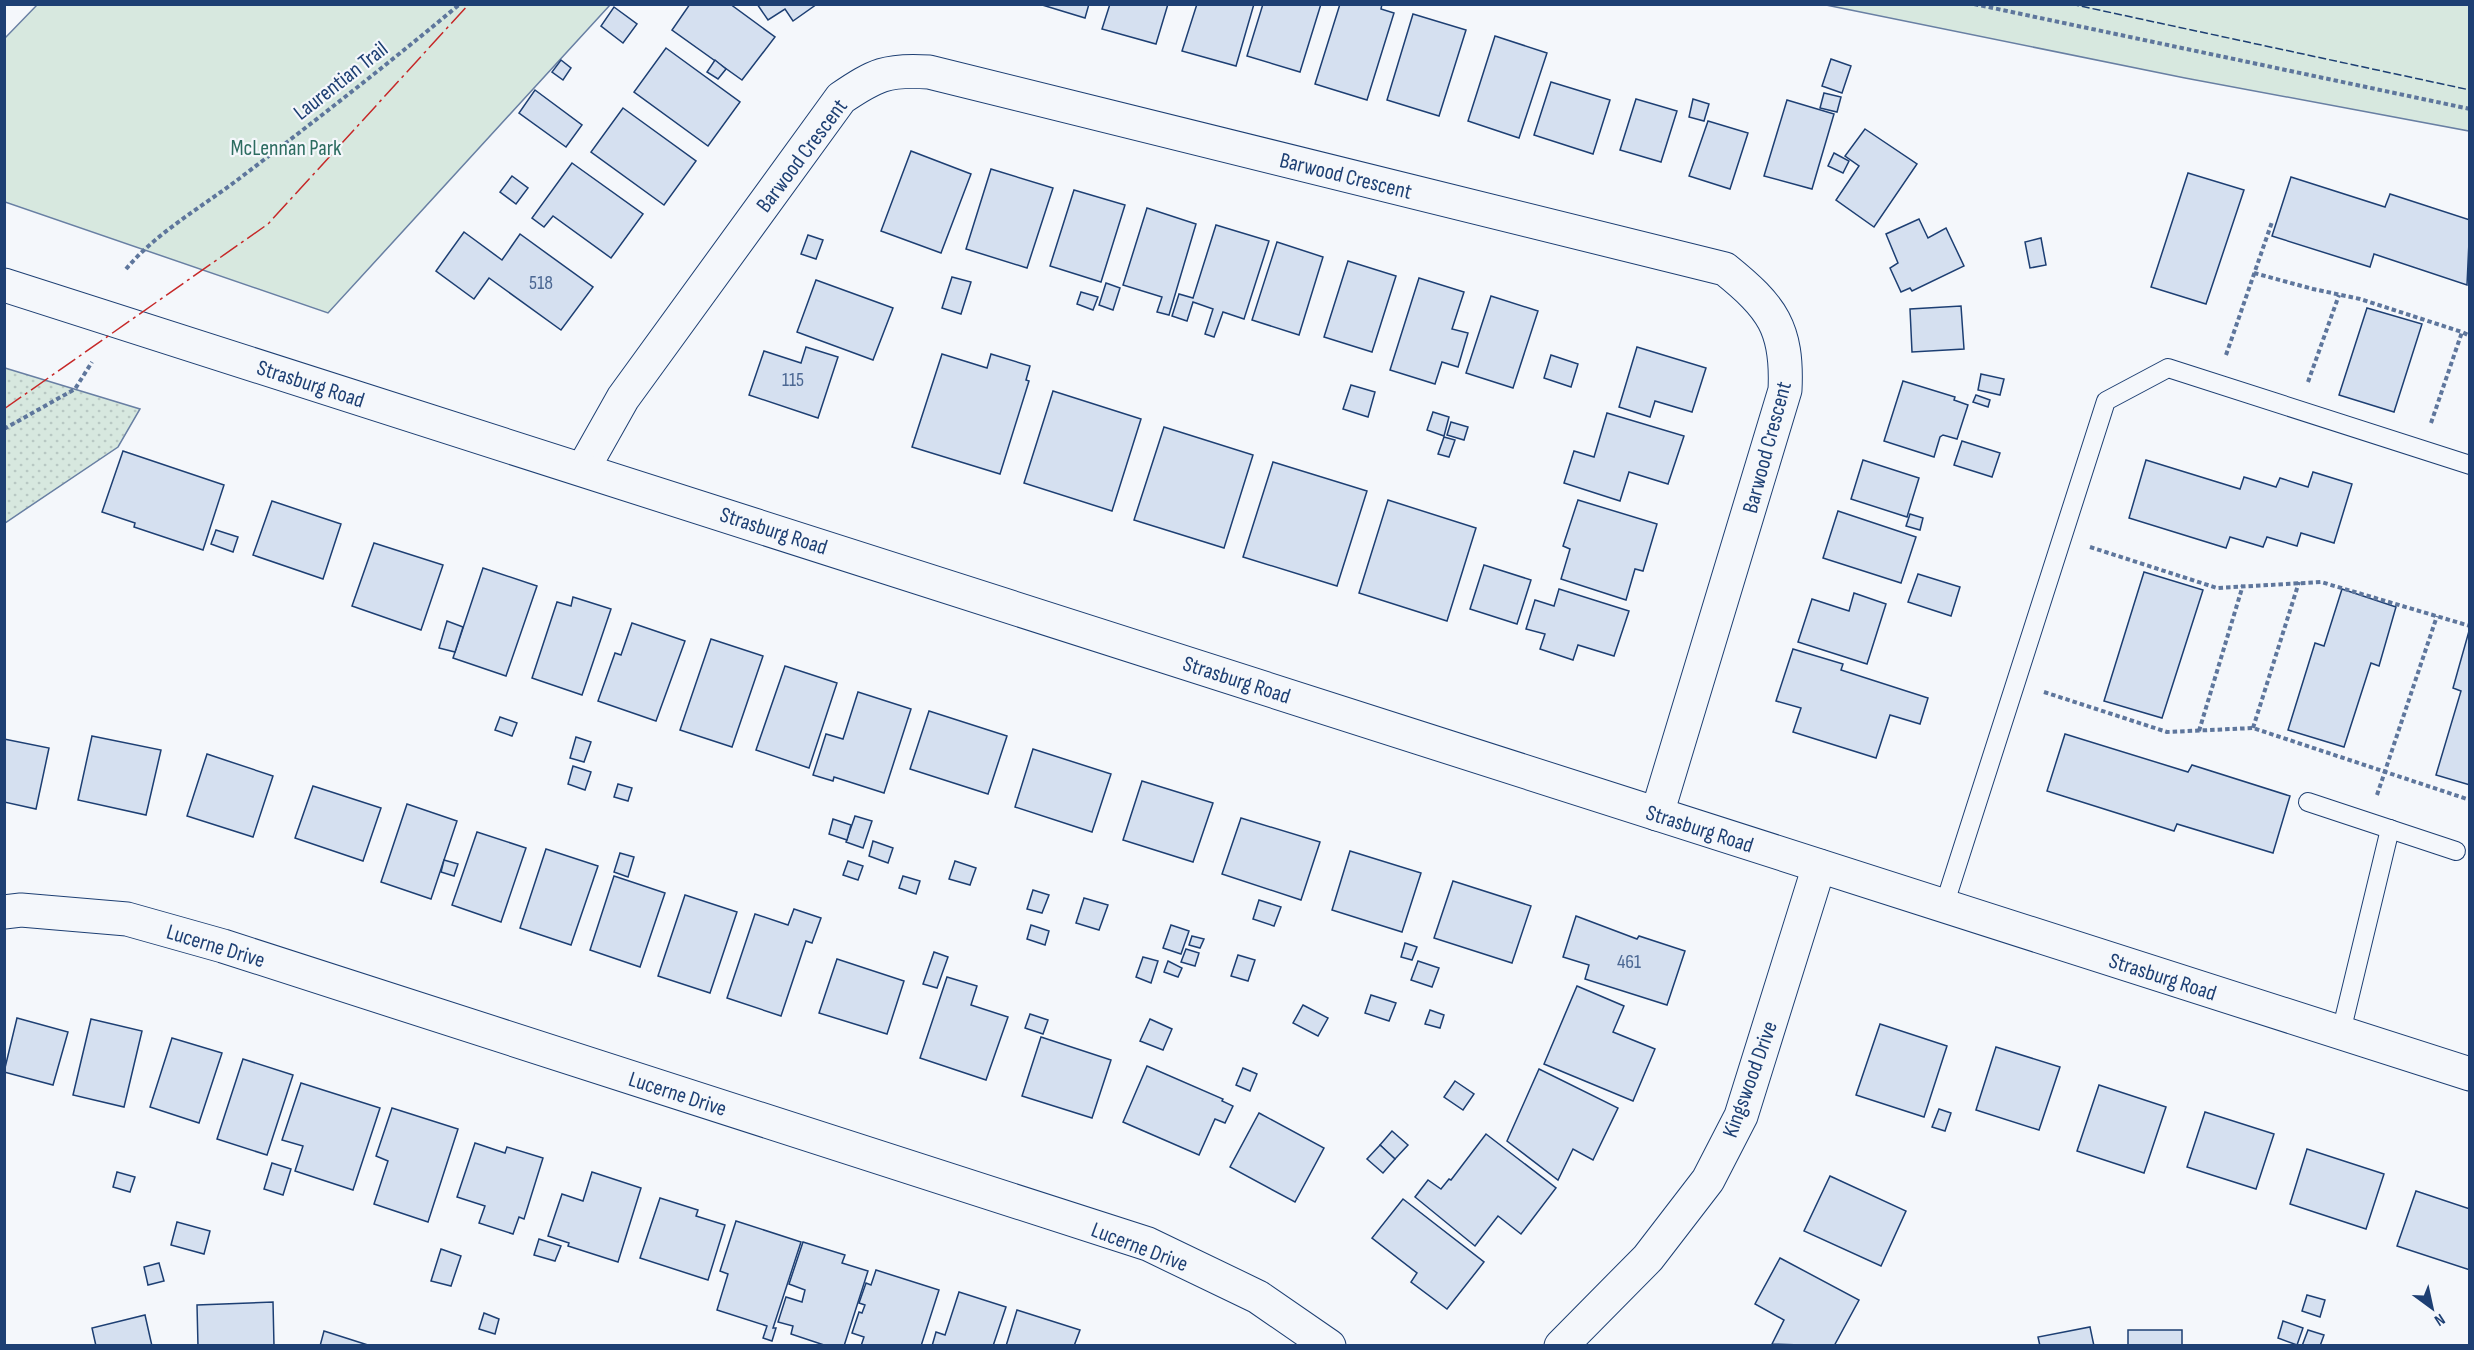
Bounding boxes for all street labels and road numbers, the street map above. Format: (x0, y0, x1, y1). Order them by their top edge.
street label: Laurentian Trail (288, 36, 393, 126)
street label: Barwood Crescent (751, 94, 854, 218)
street label: Barwood Crescent (1277, 147, 1415, 206)
street label: Strasburg Road (253, 354, 368, 414)
street label: Barwood Crescent (1737, 378, 1798, 516)
street label: Strasburg Road (716, 501, 831, 561)
street label: Strasburg Road (1179, 650, 1294, 710)
street label: Strasburg Road (1642, 799, 1757, 859)
street label: Lucerne Drive (163, 919, 268, 974)
street label: Strasburg Road (2105, 947, 2220, 1007)
street label: Kingswood Drive (1717, 1018, 1784, 1141)
street label: Lucerne Drive (625, 1066, 730, 1123)
street label: Lucerne Drive (1087, 1217, 1192, 1278)

